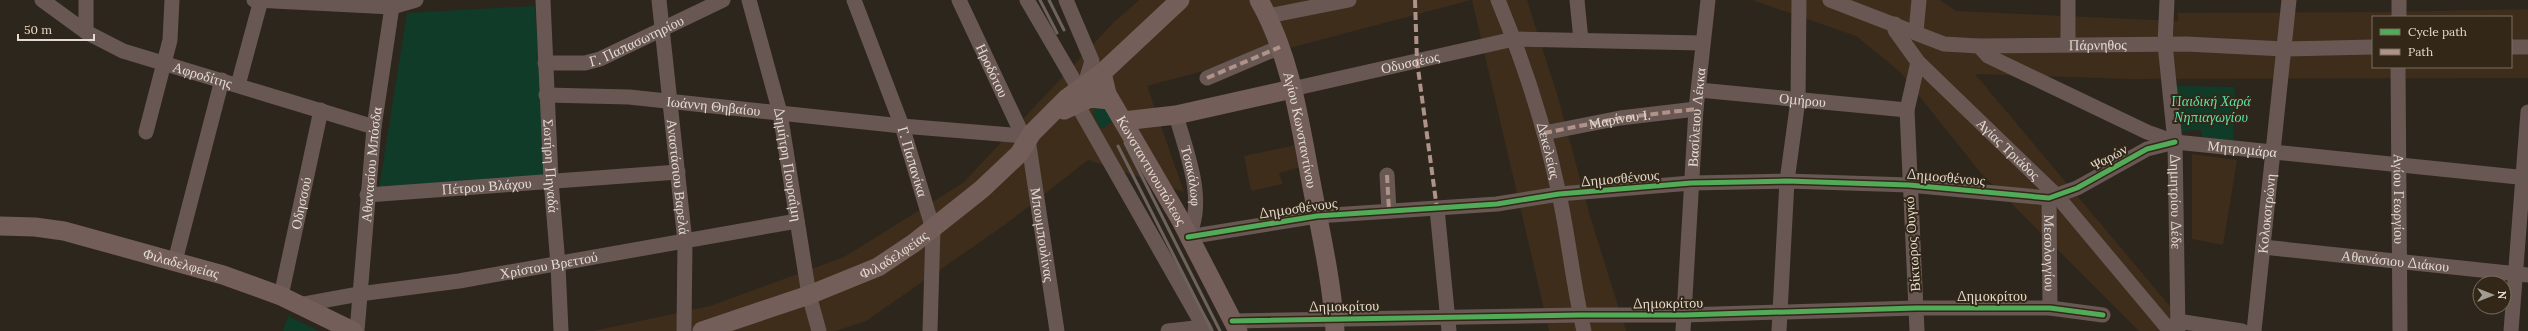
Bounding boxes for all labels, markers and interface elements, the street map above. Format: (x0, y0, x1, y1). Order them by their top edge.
street label: Γ. Παπασωτηρίου (587, 11, 687, 71)
scale bar (18, 16, 94, 42)
legend (2372, 16, 2512, 68)
text: 50 m (24, 22, 52, 37)
text: Cycle path (2408, 24, 2467, 39)
street label: Πάρνηθος (2069, 36, 2127, 54)
street label: Ηροδότου (972, 41, 1013, 100)
text: Path (2408, 44, 2433, 59)
street label: Οδυσσέως (1379, 47, 1441, 78)
street label: Αφροδίτης (171, 58, 235, 93)
street label: Βασίλειου Λέκκα (1684, 66, 1710, 168)
street label: Αγίου Κωνσταντίνου (1279, 70, 1321, 190)
street label: Ομήρου (1778, 89, 1827, 111)
street label: Ιωάννη Θηβαίου (666, 92, 762, 120)
park label: Παιδική Χαρά Νηπιαγωγίου (2171, 92, 2251, 126)
street label: Αθανασίου Μπόσδα (357, 105, 386, 223)
street label: Δημήτρη Πουραΐμη (770, 105, 806, 223)
street label: Μαρίνου Ι. (1587, 105, 1652, 133)
street label: Κωνσταντινουπόλεως (1112, 112, 1191, 229)
street label: Αγίας Τριάδος (1973, 114, 2044, 184)
street label: Αναστάσιου Βαρελά (663, 118, 693, 236)
street label: Σωτήρη Πηγαδά (539, 119, 563, 214)
street label: Δεκελείας (1533, 120, 1565, 181)
street label: Γ. Παπανίκα (894, 124, 932, 200)
street label: Μητρομάρα (2207, 136, 2278, 161)
street label: Ψαρών (2087, 140, 2131, 174)
street label: Τσακάλωφ (1177, 144, 1205, 206)
street label: Δημητρίου Δέδε (2166, 154, 2186, 249)
street label: Αγίου Γεωργίου (2390, 154, 2408, 244)
street label: Δημοσθένους (1906, 165, 1986, 189)
street label: Δημοσθένους (1580, 166, 1660, 190)
street label: Κολοκοτρώνη (2253, 173, 2280, 254)
street label: Πέτρου Βλάχου (441, 174, 532, 198)
street label: Οδησσού (287, 175, 315, 231)
street label: Μπουμπουλίνας (1026, 186, 1059, 284)
street label: Δημοσθένους (1258, 194, 1339, 222)
street label: Βίκτωρος Ουγκό (1900, 196, 1924, 292)
street label: Μεσολογγίου (2040, 215, 2059, 292)
street label: Φιλαδελφείας (857, 226, 932, 283)
street label: Φιλαδελφείας (141, 244, 222, 283)
street label: Αθανάσιου Διάκου (2340, 246, 2450, 276)
street label: Χρίστου Βρεττού (498, 248, 599, 283)
north arrow (2472, 275, 2512, 315)
street label: Δημοκρίτου (1957, 287, 2027, 305)
text: N (2495, 291, 2509, 300)
street label: Δημοκρίτου (1633, 293, 1703, 313)
street label: Δημοκρίτου (1309, 296, 1379, 316)

